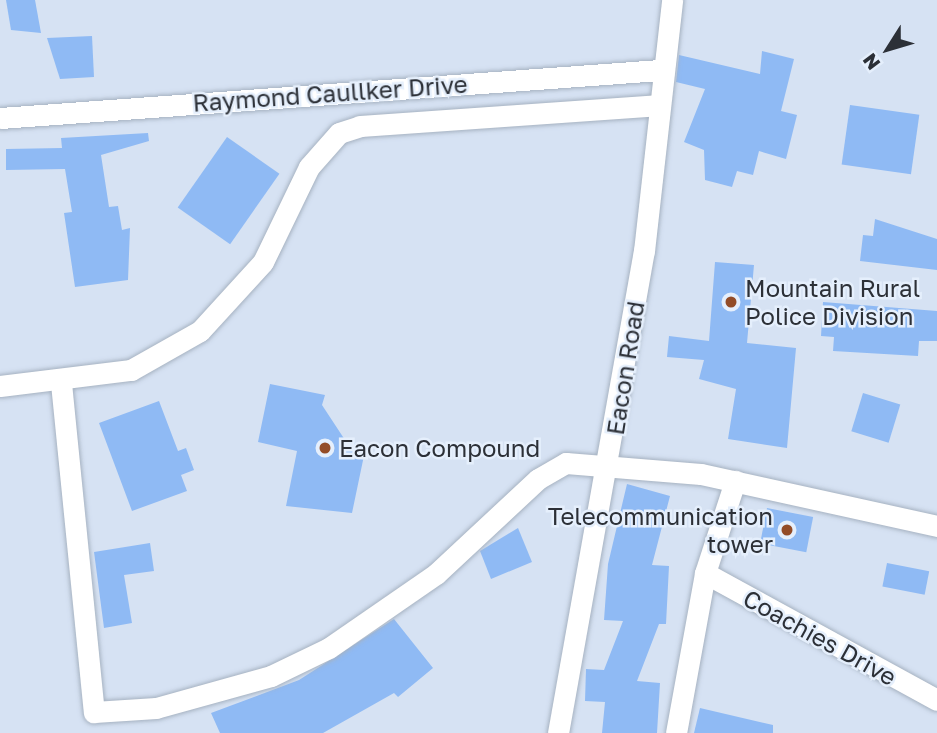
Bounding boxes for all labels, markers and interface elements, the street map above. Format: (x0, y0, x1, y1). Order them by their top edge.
north arrow (853, 14, 923, 84)
text: N (857, 49, 884, 75)
street label: Raymond Caullker Drive (192, 69, 468, 117)
place label: Mountain Rural Police Division (745, 274, 920, 330)
marker: Mountain Rural Police Division (723, 294, 739, 310)
street label: Eacon Road (600, 299, 650, 437)
place label: Eacon Compound (339, 434, 540, 462)
marker: Eacon Compound (317, 440, 333, 456)
place label: Telecommunication tower (548, 502, 773, 558)
marker: Telecommunication tower (779, 522, 795, 538)
street label: Coachies Drive (738, 583, 902, 691)

